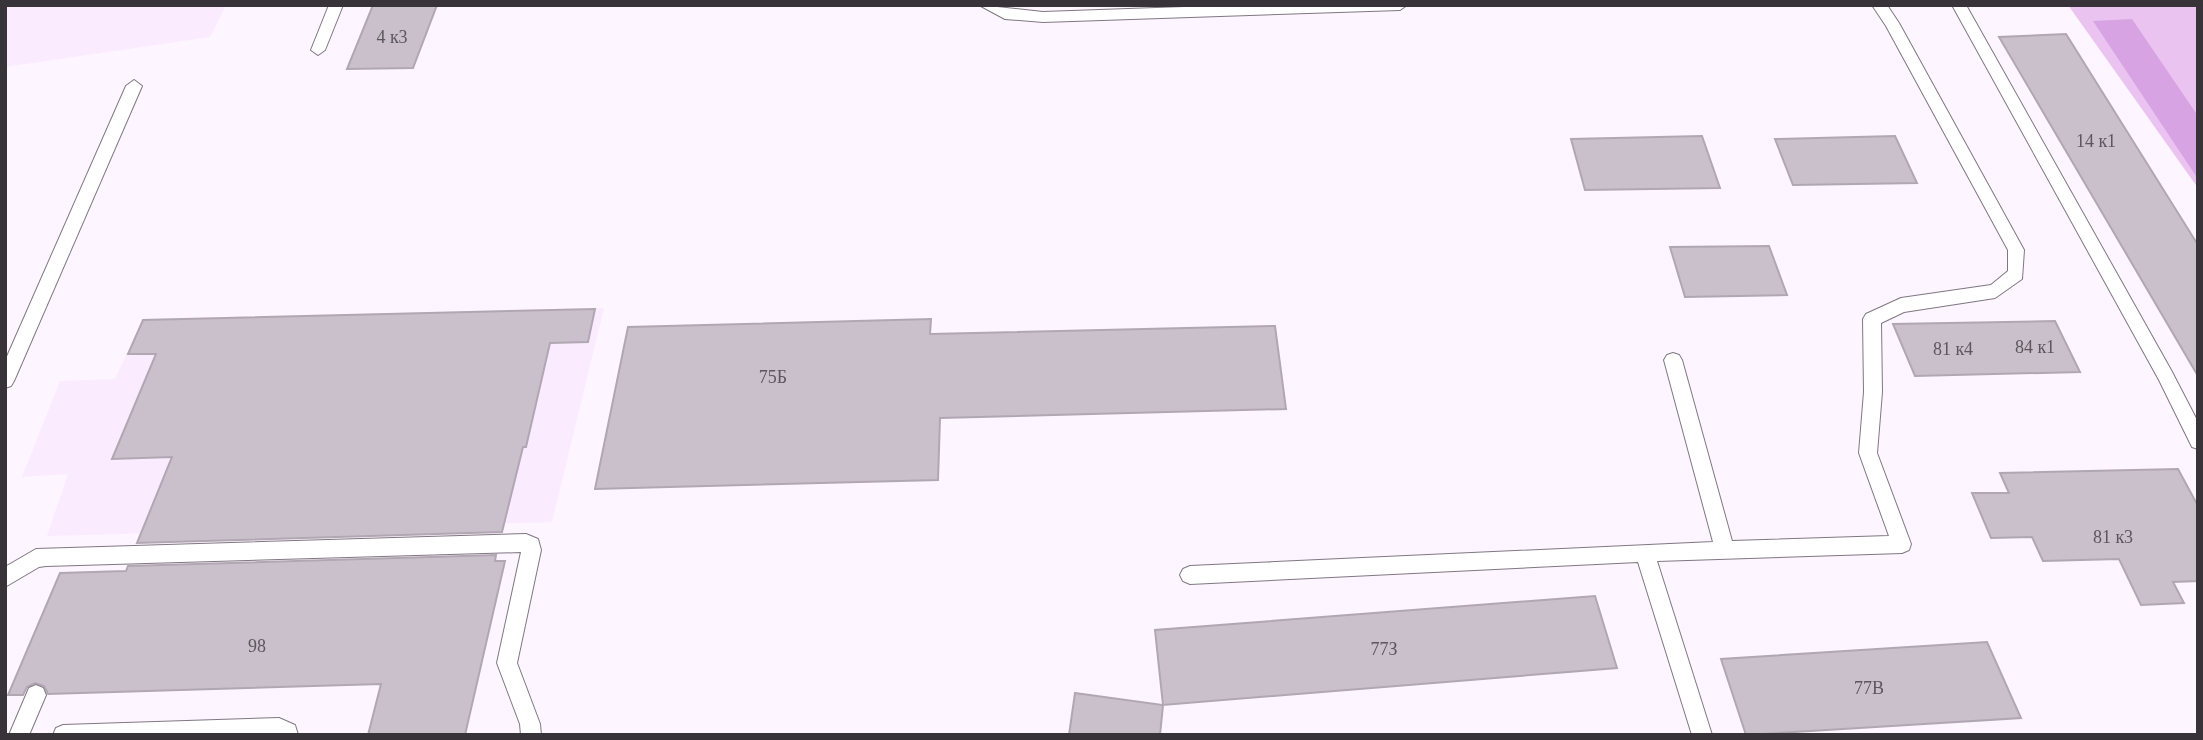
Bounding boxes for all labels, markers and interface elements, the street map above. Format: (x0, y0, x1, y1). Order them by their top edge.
house number: 4 к3 (376, 27, 408, 47)
house number: 14 к1 (2076, 131, 2116, 151)
house number: 84 к1 (2015, 337, 2055, 357)
house number: 81 к4 (1933, 339, 1973, 359)
house number: 75Б (759, 367, 787, 387)
house number: 81 к3 (2093, 527, 2133, 547)
house number: 98 (248, 636, 266, 656)
house number: 77З (1370, 639, 1398, 659)
house number: 77В (1854, 678, 1884, 698)

